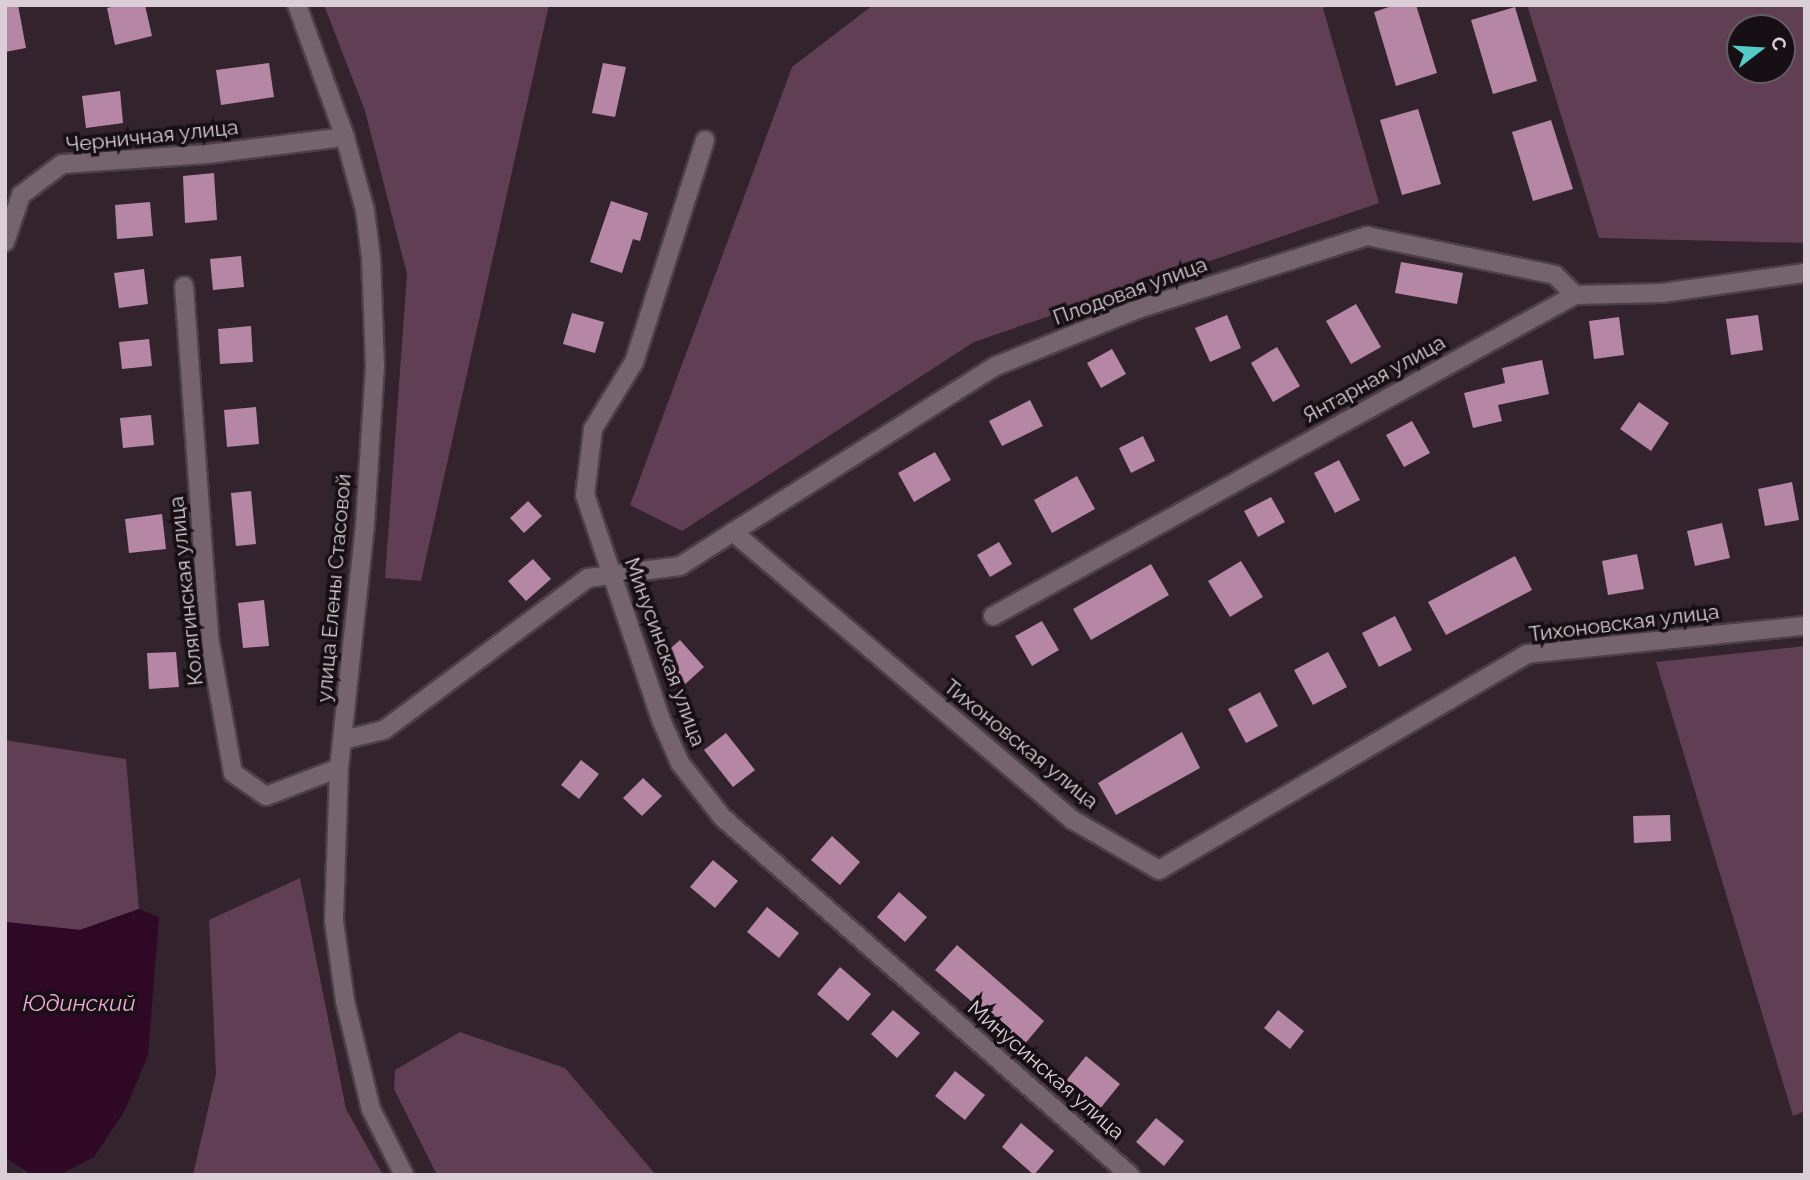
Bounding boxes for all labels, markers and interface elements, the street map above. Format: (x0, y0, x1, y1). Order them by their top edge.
north arrow (1726, 14, 1796, 84)
text: С (1767, 34, 1792, 53)
street label: Черничная улица (64, 114, 240, 158)
street label: Плодовая улица (1049, 251, 1211, 331)
street label: Янтарная улица (1298, 329, 1450, 429)
street label: улица Елены Стасовой (311, 473, 357, 703)
street label: Колягинская улица (164, 495, 208, 687)
street label: Минусинская улица (619, 554, 711, 750)
street label: Тихоновская улица (1527, 599, 1721, 647)
street label: Тихоновская улица (938, 674, 1104, 814)
water label: Юдинский (23, 989, 135, 1017)
street label: Минусинская улица (962, 995, 1130, 1145)

